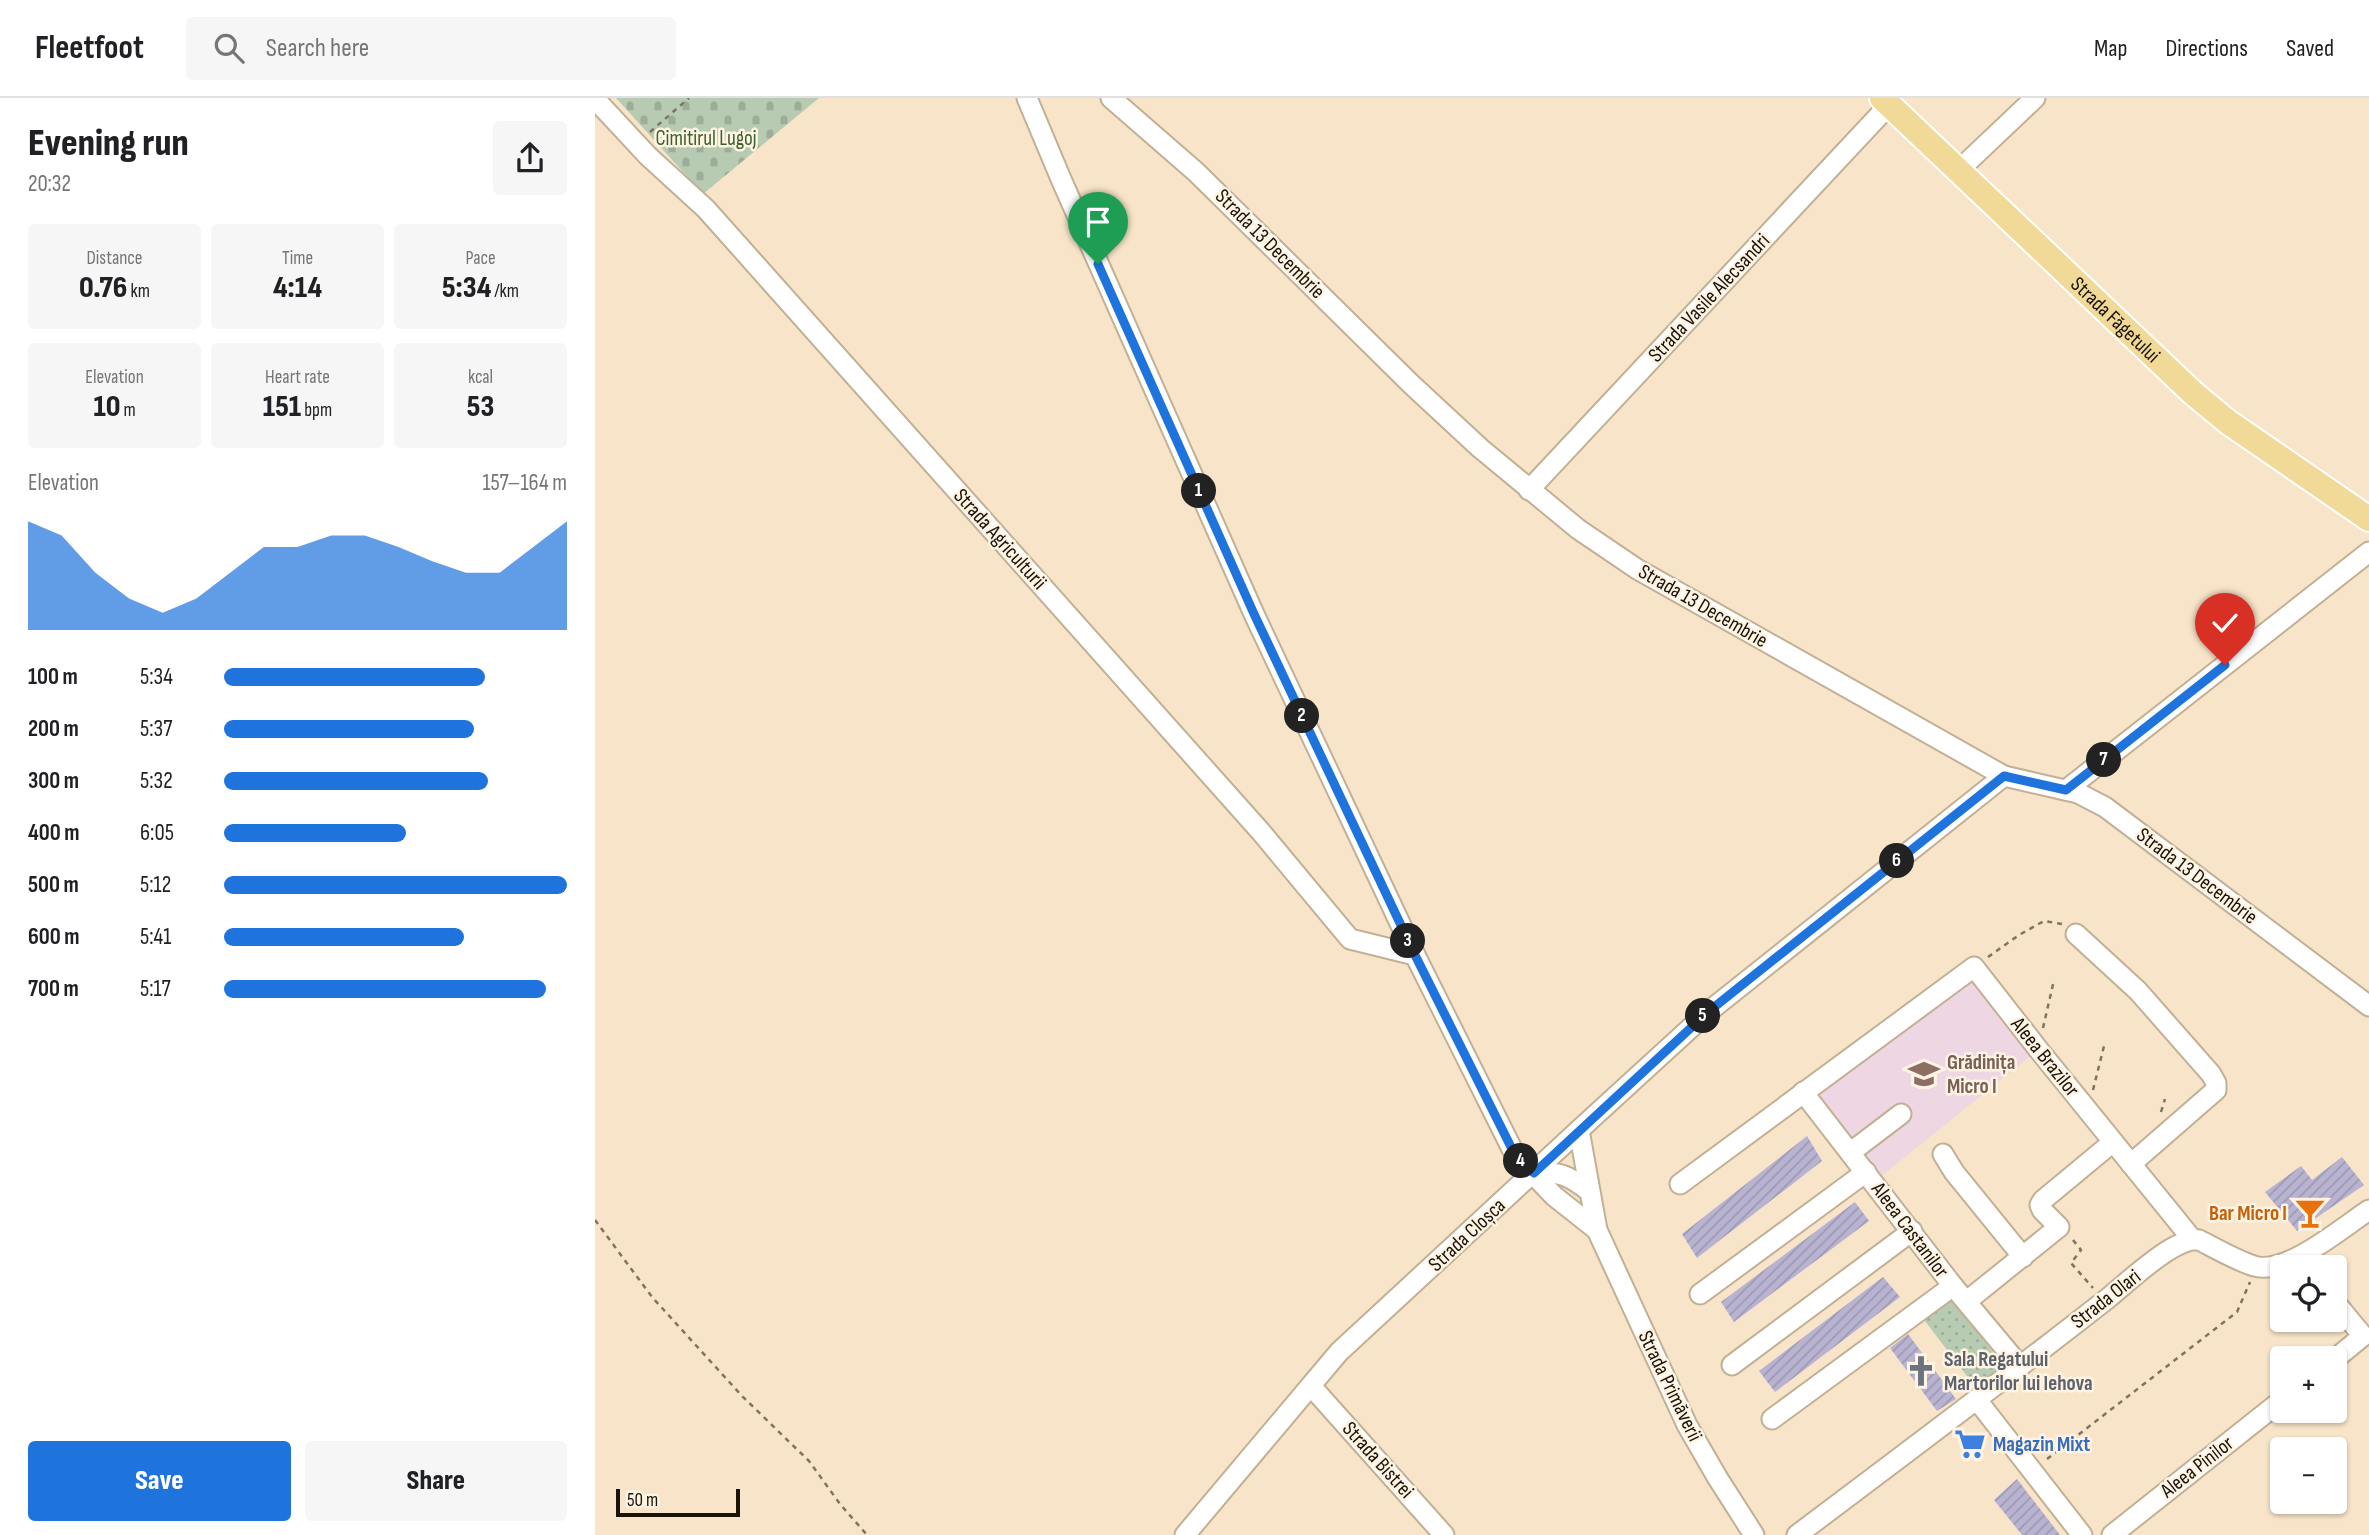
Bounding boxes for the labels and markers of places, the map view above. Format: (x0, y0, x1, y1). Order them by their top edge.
pin (1068, 192, 1128, 264)
pin: 1 (1181, 474, 1217, 508)
pin (2195, 593, 2255, 665)
pin: 2 (1285, 698, 1319, 734)
pin: 7 (2087, 742, 2121, 778)
pin: 6 (1879, 844, 1915, 878)
pin: 3 (1391, 924, 1425, 958)
pin: 5 (1685, 998, 1721, 1034)
place label: Grădinița Micro I (1947, 1050, 2015, 1099)
school or university icon: Grădinița Micro I (1907, 1057, 1941, 1091)
pin: 4 (1503, 1144, 1539, 1178)
bar icon: Bar Micro I (2293, 1196, 2327, 1230)
place label: Bar Micro I (2209, 1201, 2287, 1226)
place label: Sala Regatului Martorilor lui Iehova (1944, 1347, 2093, 1396)
church icon: Sala Regatului Martorilor lui Iehova (1904, 1354, 1938, 1388)
supermarket icon: Magazin Mixt (1953, 1427, 1987, 1461)
place label: Magazin Mixt (1993, 1432, 2090, 1457)

